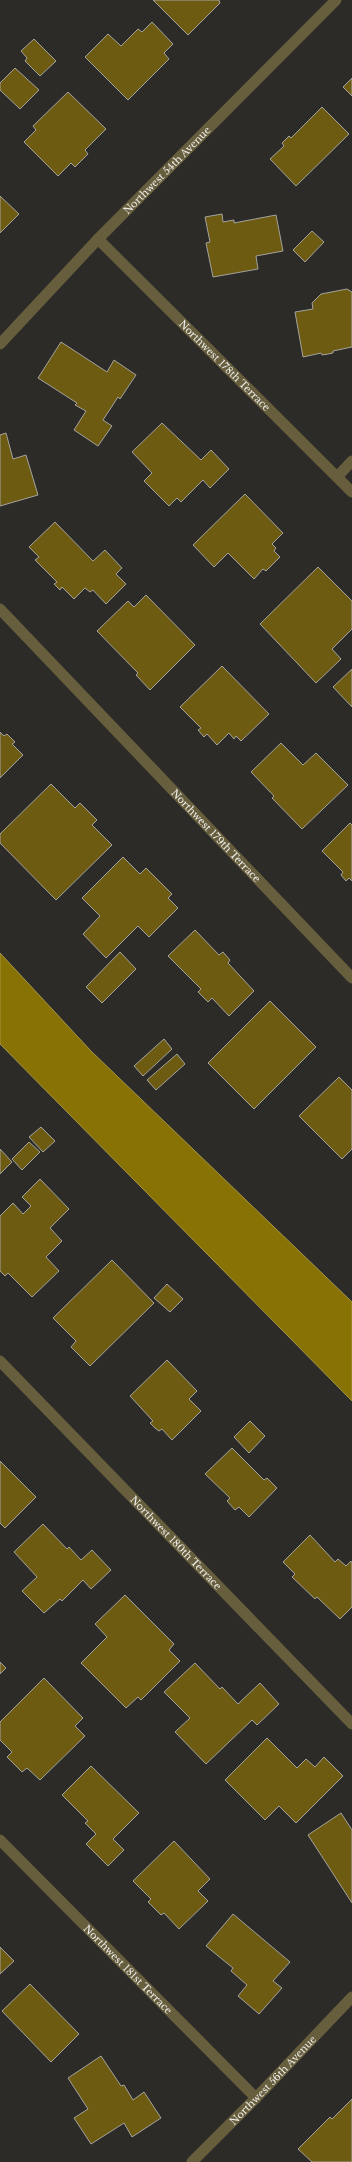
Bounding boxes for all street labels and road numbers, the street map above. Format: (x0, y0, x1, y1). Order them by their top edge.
street label: Northwest 54th Avenue (120, 123, 213, 217)
street label: Northwest 178th Terrace (176, 317, 273, 414)
street label: Northwest 179th Terrace (169, 786, 264, 885)
street label: Northwest 180th Terrace (128, 1493, 225, 1592)
street label: Northwest 181st Terrace (81, 1922, 175, 2017)
street label: Northwest 56th Avenue (227, 2032, 319, 2127)

